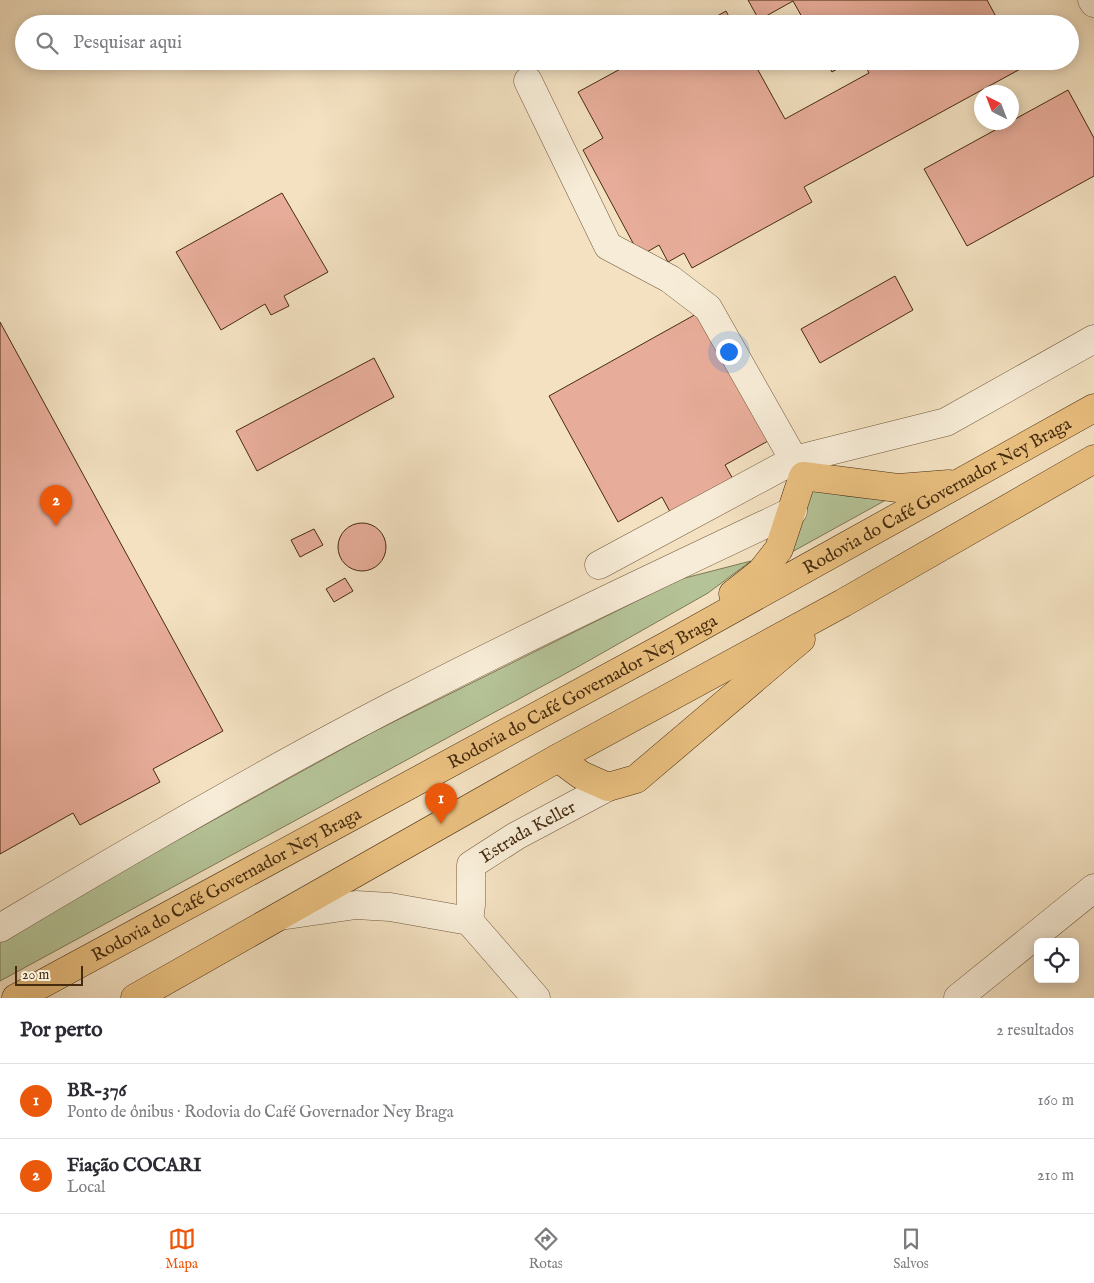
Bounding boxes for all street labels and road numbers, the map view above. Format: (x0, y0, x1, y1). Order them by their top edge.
street label: Rodovia do Café Governador Ney Braga (799, 413, 1076, 581)
street label: Rodovia do Café Governador Ney Braga (444, 610, 722, 775)
street label: Estrada Keller (476, 796, 580, 869)
street label: Rodovia do Café Governador Ney Braga (88, 803, 366, 968)

